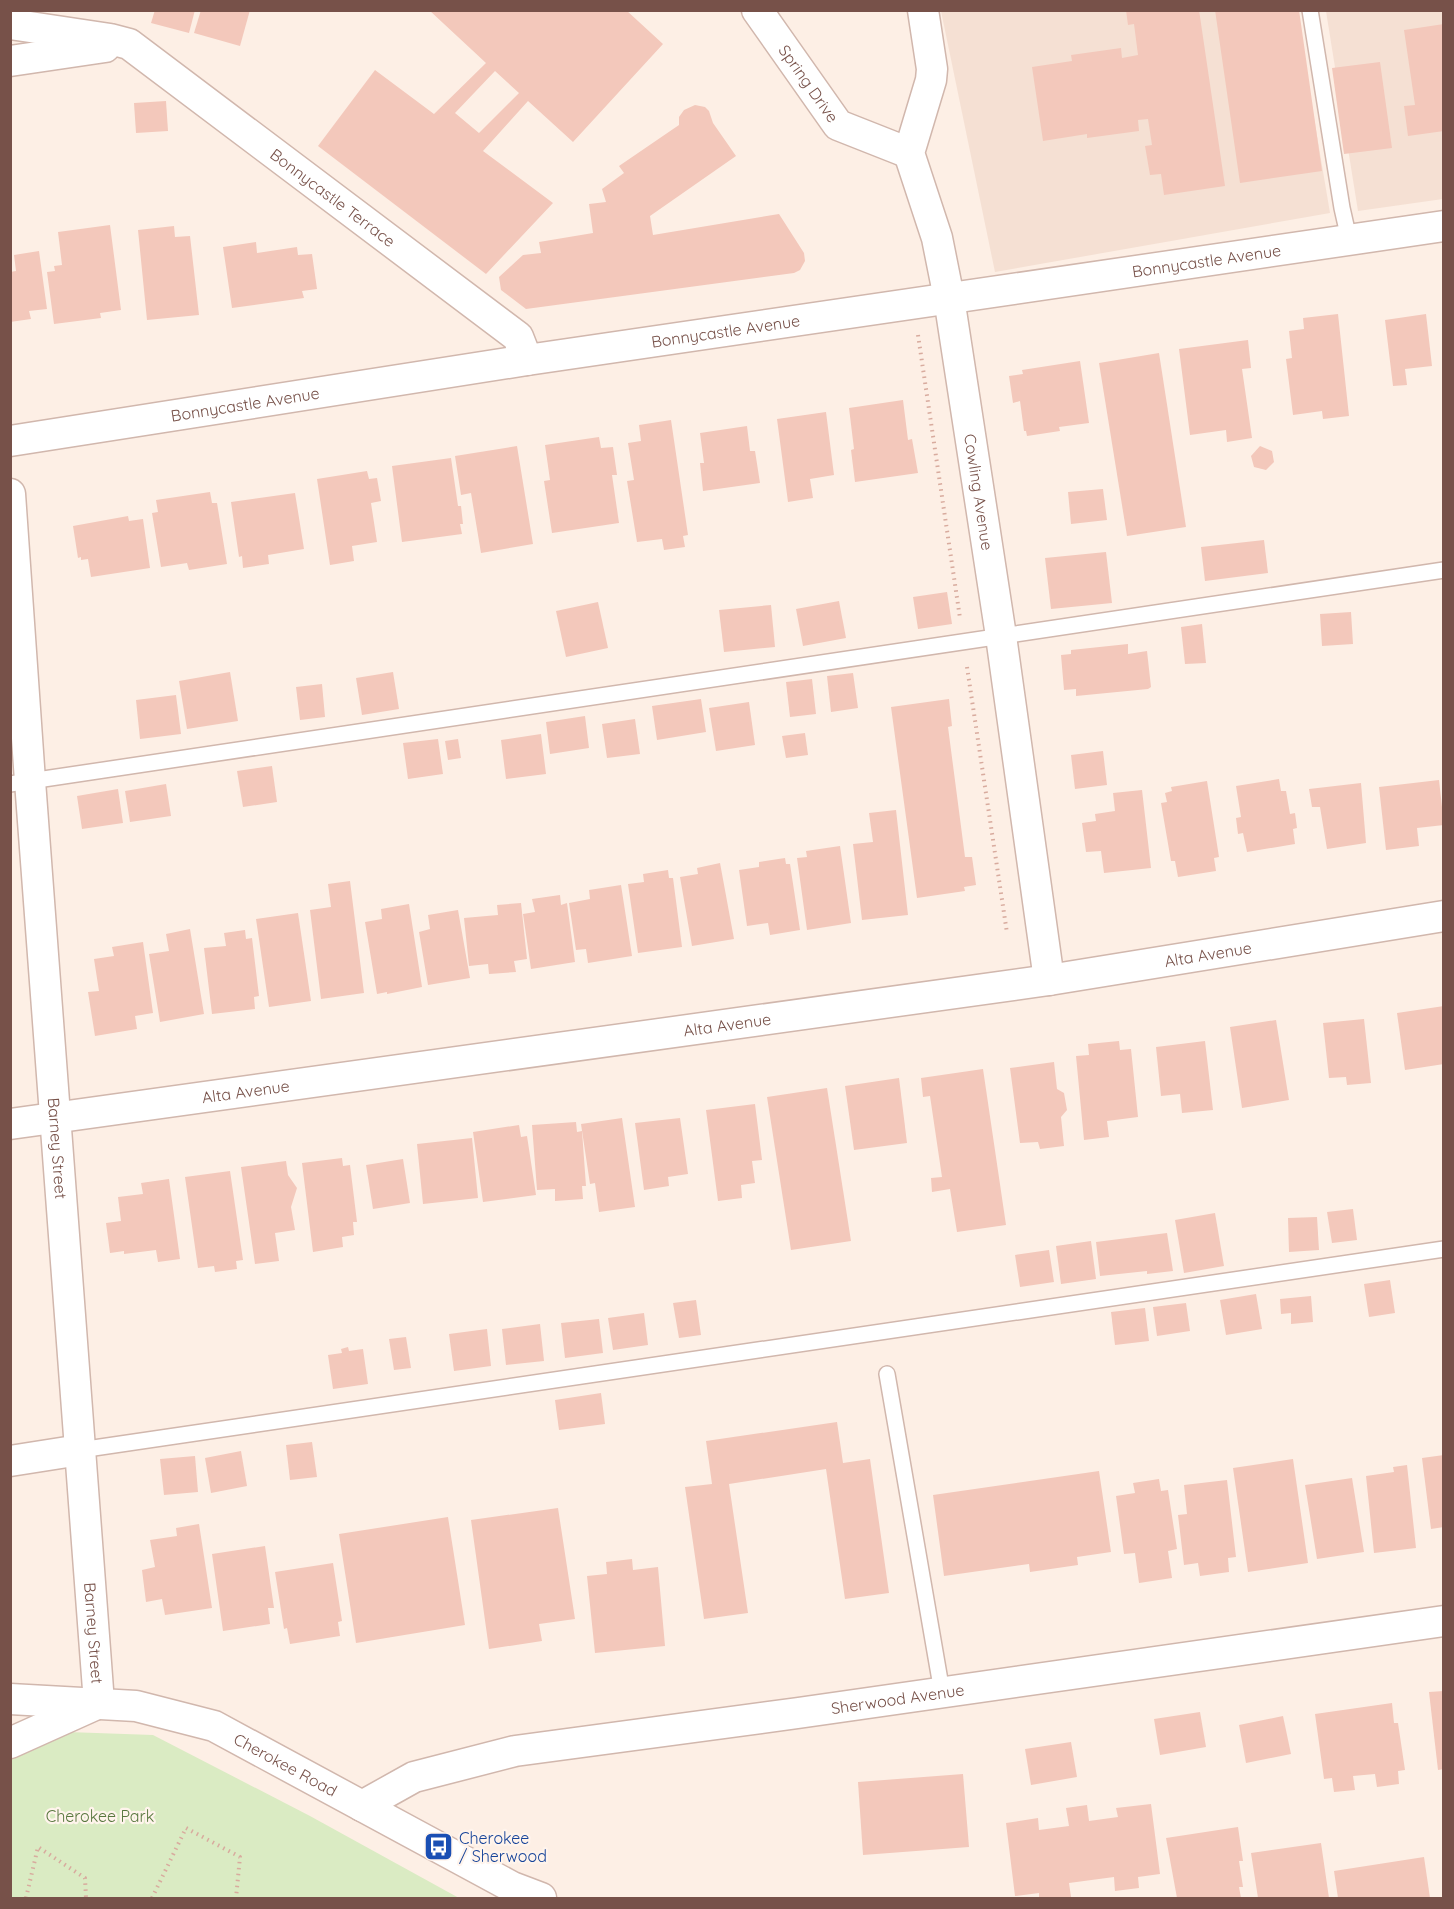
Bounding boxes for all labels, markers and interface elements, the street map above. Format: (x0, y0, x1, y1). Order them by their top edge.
street label: Spring Drive (775, 41, 843, 126)
street label: Bonnycastle Terrace (266, 144, 399, 251)
street label: Bonnycastle Avenue (1131, 240, 1282, 281)
street label: Bonnycastle Avenue (650, 310, 801, 352)
street label: Bonnycastle Avenue (169, 383, 321, 426)
street label: Cowling Avenue (960, 432, 998, 552)
street label: Alta Avenue (1163, 937, 1253, 971)
street label: Alta Avenue (682, 1009, 772, 1041)
street label: Alta Avenue (201, 1075, 291, 1107)
street label: Barney Street (44, 1097, 71, 1200)
street label: Barney Street (80, 1581, 108, 1684)
street label: Sherwood Avenue (830, 1679, 966, 1718)
street label: Cherokee Road (230, 1729, 341, 1801)
park label: Cherokee Park (46, 1806, 154, 1826)
place label: Cherokee / Sherwood (459, 1828, 547, 1866)
bus stop icon: Cherokee / Sherwood (422, 1831, 454, 1863)

